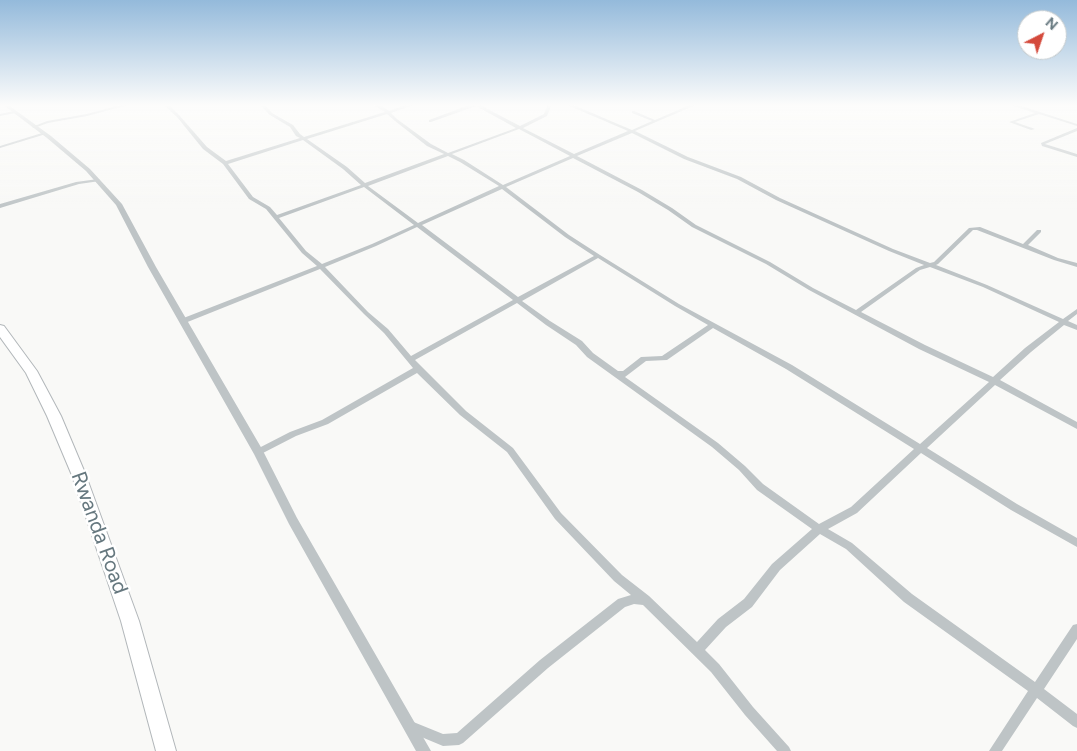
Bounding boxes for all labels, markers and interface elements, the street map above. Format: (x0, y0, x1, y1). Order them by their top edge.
north arrow (1017, 10, 1067, 60)
text: N (1042, 14, 1061, 34)
street label: Rwanda Road (65, 468, 133, 598)

